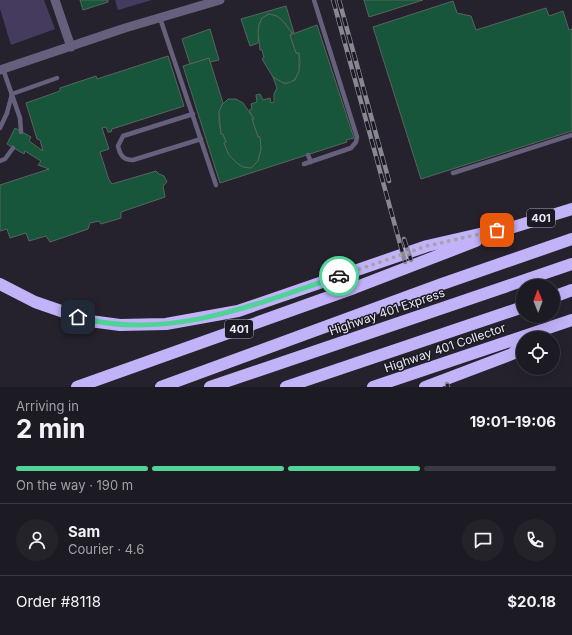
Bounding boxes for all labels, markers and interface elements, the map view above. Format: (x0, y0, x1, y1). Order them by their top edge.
road number: 401 (527, 209, 555, 227)
pin (480, 213, 514, 247)
icon: bag (486, 219, 508, 241)
courier (319, 256, 359, 296)
icon: car (328, 265, 350, 287)
north arrow (516, 279, 560, 323)
map controls (516, 279, 560, 375)
street label: Highway 401 Express (327, 285, 447, 338)
pin (61, 300, 95, 334)
icon: home (67, 306, 89, 328)
road number: 401 (225, 320, 253, 338)
street label: Highway 401 Collector (382, 320, 508, 375)
button: locate (516, 331, 560, 375)
text: Arriving in (16, 398, 79, 414)
text: 19:01–19:06 (470, 412, 556, 431)
text: 2 min (16, 413, 86, 444)
text: On the way · 190 m (16, 477, 133, 493)
button: person (16, 519, 58, 561)
button: chat (462, 519, 504, 561)
button: phone (514, 519, 556, 561)
text: Sam (68, 522, 100, 541)
text: Courier · 4.6 (68, 541, 144, 557)
text: Order #8118 (16, 592, 101, 611)
text: $20.18 (507, 592, 556, 611)

